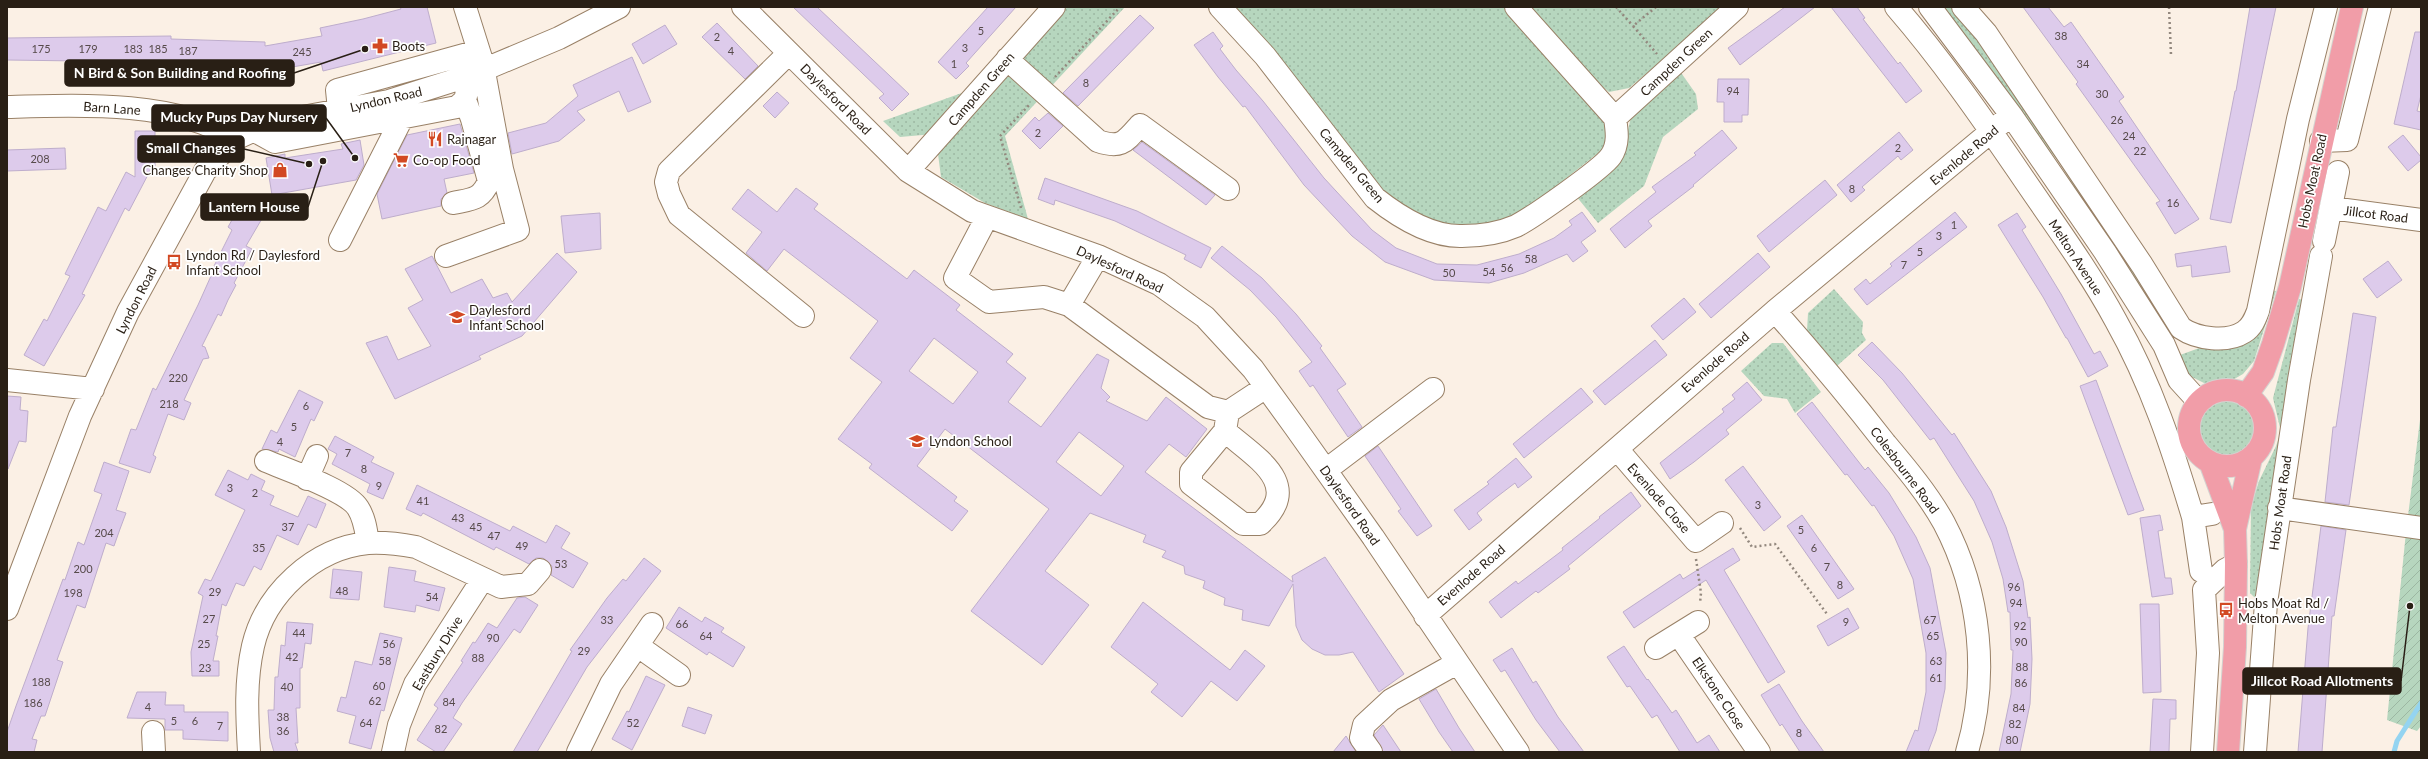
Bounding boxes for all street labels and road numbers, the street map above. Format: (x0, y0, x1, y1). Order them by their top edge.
street label: Campden Green (1637, 25, 1715, 99)
street label: Campden Green (945, 49, 1017, 129)
street label: Daylesford Road (797, 60, 875, 138)
street label: Lyndon Road (348, 83, 424, 115)
street label: Barn Lane (83, 98, 141, 118)
street label: Evenlode Road (1926, 122, 2002, 188)
street label: Campden Green (1316, 124, 1388, 206)
street label: Hobs Moat Road (2294, 132, 2330, 230)
street label: Jillcot Road (2343, 202, 2409, 226)
street label: Melton Avenue (2046, 216, 2106, 298)
street label: Daylesford Road (1074, 242, 1166, 296)
street label: Lyndon Road (112, 264, 160, 336)
street label: Evenlode Road (1678, 328, 1752, 396)
street label: Colesbourne Road (1867, 423, 1943, 517)
street label: Hobs Moat Road (2265, 454, 2295, 552)
street label: Evenlode Close (1624, 460, 1694, 536)
street label: Daylesford Road (1317, 462, 1383, 548)
street label: Evenlode Road (1434, 541, 1508, 609)
street label: Eastbury Drive (408, 613, 466, 693)
street label: Elkstone Close (1689, 654, 1749, 732)

